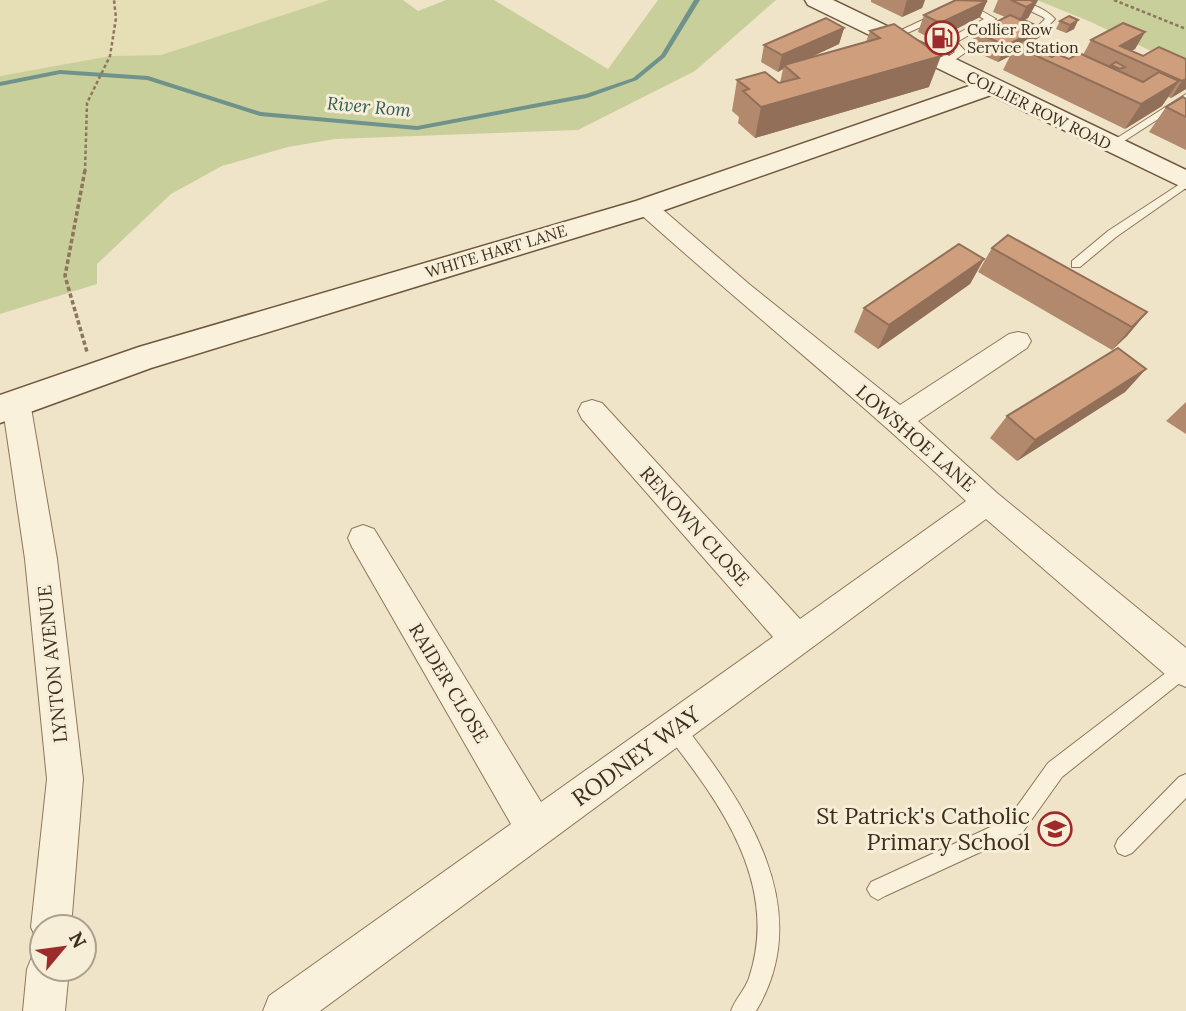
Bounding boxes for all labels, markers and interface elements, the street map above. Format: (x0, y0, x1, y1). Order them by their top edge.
fuel station icon: Collier Row Service Station (923, 19, 961, 57)
place label: Collier Row Service Station (967, 19, 1079, 57)
street label: COLLIER ROW ROAD (963, 66, 1115, 154)
water label: River Rom (326, 91, 412, 122)
street label: WHITE HART LANE (423, 220, 569, 282)
street label: LOWSHOE LANE (851, 379, 981, 497)
street label: RENOWN CLOSE (635, 461, 755, 591)
street label: LYNTON AVENUE (32, 584, 72, 744)
street label: RAIDER CLOSE (404, 619, 494, 747)
street label: RODNEY WAY (566, 699, 706, 812)
place label: St Patrick's Catholic Primary School (816, 801, 1030, 856)
school or university icon: St Patrick's Catholic Primary School (1036, 810, 1074, 848)
north arrow (28, 913, 98, 983)
text: N (64, 928, 92, 952)

